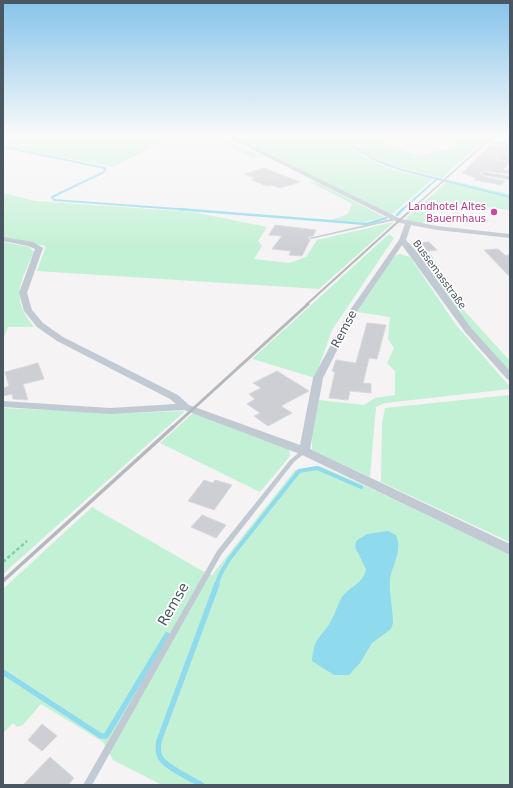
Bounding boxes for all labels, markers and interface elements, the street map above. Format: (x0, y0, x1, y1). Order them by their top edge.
place label: Landhotel Altes Bauernhaus (408, 201, 486, 224)
marker: Landhotel Altes Bauernhaus (489, 207, 499, 217)
street label: Bussemasstraße (411, 238, 468, 311)
street label: Remse (328, 308, 360, 350)
street label: Remse (154, 580, 192, 628)

